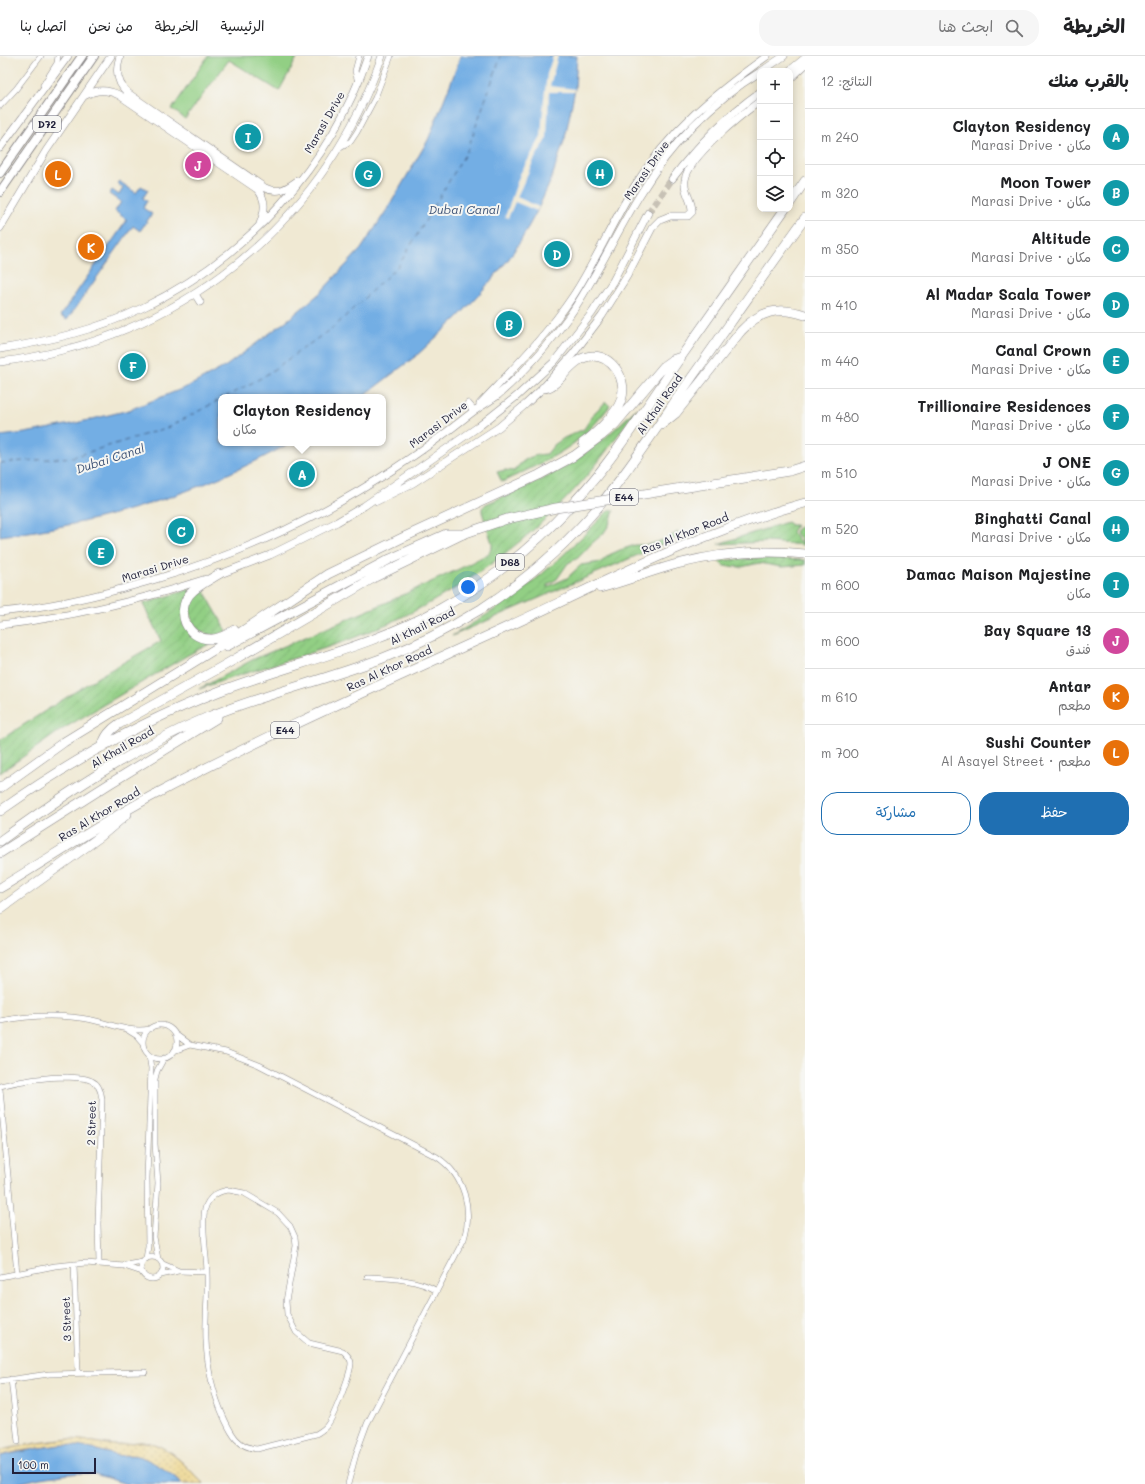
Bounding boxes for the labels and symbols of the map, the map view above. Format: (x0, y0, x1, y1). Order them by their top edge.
street label: Marasi Drive (300, 88, 348, 156)
road number: D72 (33, 116, 61, 132)
pin: I (235, 122, 261, 152)
street label: Marasi Drive (620, 137, 672, 203)
pin: J (185, 150, 211, 180)
pin: H (587, 158, 613, 188)
pin: L (45, 159, 71, 189)
pin: G (355, 159, 381, 189)
water label: Dubai Canal (429, 201, 499, 217)
pin: K (78, 232, 104, 262)
pin: D (544, 239, 570, 269)
pin: B (496, 309, 522, 339)
pin: F (120, 351, 146, 381)
street label: Al Khail Road (633, 371, 685, 437)
street label: Marasi Drive (406, 397, 470, 451)
water label: Dubai Canal (74, 439, 146, 477)
pin: A (289, 459, 315, 489)
road number: E44 (610, 489, 638, 505)
street label: Ras Al Khor Road (639, 509, 731, 557)
pin: C (168, 516, 194, 546)
pin: E (88, 537, 114, 567)
street label: Marasi Drive (120, 551, 191, 585)
road number: D68 (496, 554, 524, 570)
your location (458, 577, 478, 597)
street label: Al Khail Road (387, 604, 457, 648)
street label: Ras Al Khor Road (344, 642, 434, 694)
road number: E44 (271, 722, 299, 738)
street label: Al Khail Road (88, 723, 156, 771)
street label: Ras Al Khor Road (55, 784, 143, 844)
street label: 2 Street (83, 1100, 99, 1145)
street label: 3 Street (58, 1296, 74, 1342)
scale bar (12, 1456, 96, 1475)

